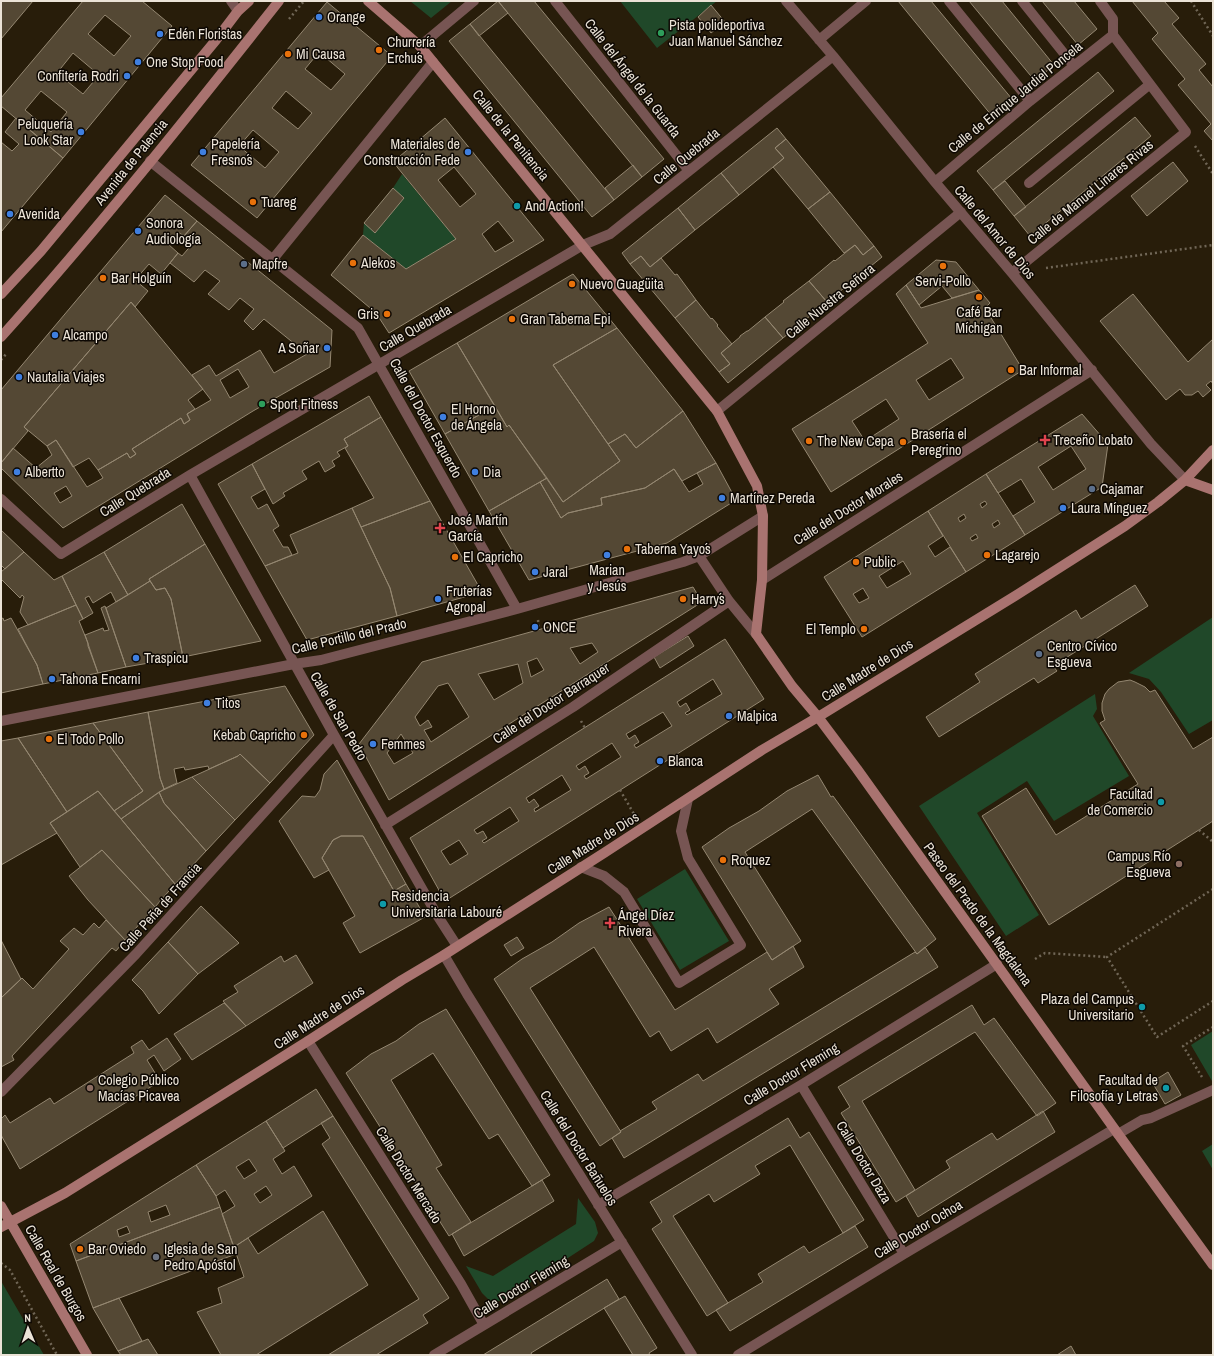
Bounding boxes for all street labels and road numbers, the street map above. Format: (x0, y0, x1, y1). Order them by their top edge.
street label: Calle del Ángel de la Guarda (581, 15, 685, 142)
street label: Calle de Enrique Jardiel Poncela (944, 37, 1086, 157)
street label: Calle de la Penitencia (469, 86, 554, 185)
street label: Avenida de Palencia (90, 115, 172, 210)
street label: Calle Quebrada (649, 123, 723, 188)
street label: Calle de Manuel Linares Rivas (1023, 135, 1157, 248)
street label: Calle del Amor de Dios (950, 181, 1040, 283)
street label: Calle Nuestra Señora (782, 259, 879, 343)
street label: Calle Quebrada (376, 300, 455, 356)
street label: Calle del Doctor Esquerdo (386, 355, 466, 481)
street label: Calle Quebrada (96, 463, 174, 521)
street label: Calle del Doctor Morales (790, 467, 906, 549)
street label: Calle Portillo del Prado (290, 614, 408, 658)
street label: Calle Madre de Dios (818, 635, 916, 705)
street label: Calle del Doctor Barraquer (489, 658, 613, 748)
street label: Calle de San Pedro (306, 668, 372, 764)
street label: Calle Madre de Dios (544, 808, 642, 878)
street label: Paseo del Prado de la Magdalena (920, 839, 1036, 990)
street label: Calle Peña de Francia (115, 858, 205, 955)
street label: Calle Madre de Dios (270, 981, 368, 1053)
street label: Calle Doctor Fleming (740, 1038, 842, 1109)
street label: Calle del Doctor Bañuelos (536, 1087, 622, 1209)
street label: Calle Doctor Daza (832, 1117, 896, 1207)
street label: Calle Doctor Mercado (372, 1123, 446, 1227)
street label: Calle Doctor Ochoa (870, 1195, 966, 1263)
street label: Calle Real de Burgos (21, 1222, 91, 1325)
street label: Calle Doctor Fleming (470, 1251, 572, 1322)

